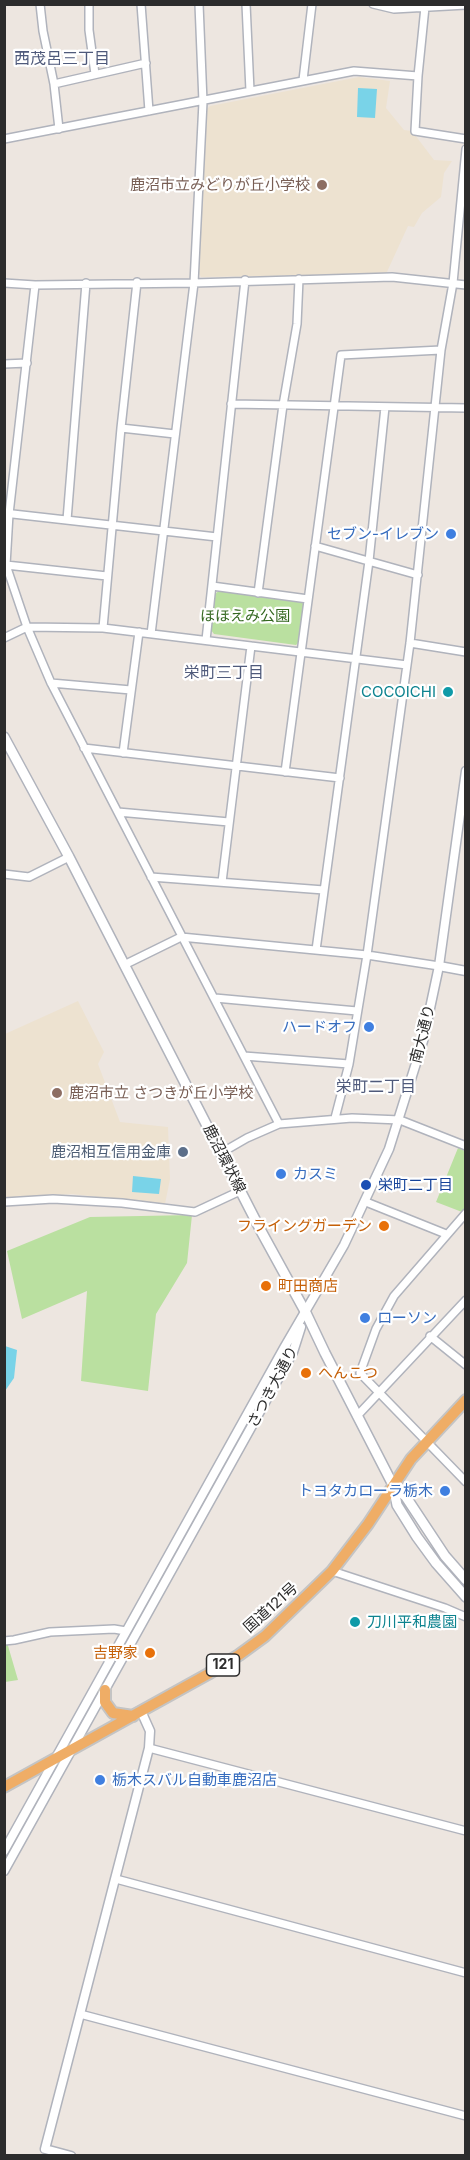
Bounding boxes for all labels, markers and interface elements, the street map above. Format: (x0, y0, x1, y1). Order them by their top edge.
district label: 西茂呂三丁目 (14, 49, 110, 69)
place label: 鹿沼市立みどりが丘小学校 (130, 176, 310, 194)
marker: 鹿沼市立みどりが丘小学校 (315, 178, 329, 192)
place label: セブン-イレブン (327, 525, 439, 543)
marker: セブン-イレブン (444, 527, 458, 541)
park label: ほほえみ公園 (200, 607, 290, 625)
district label: 栄町三丁目 (184, 663, 264, 683)
place label: COCOICHI (361, 683, 436, 701)
marker: COCOICHI (441, 685, 455, 699)
street label: 南大通り (407, 1003, 439, 1065)
place label: ハードオフ (282, 1018, 357, 1036)
marker: ハードオフ (362, 1020, 376, 1034)
district label: 栄町二丁目 (336, 1077, 416, 1097)
place label: 鹿沼市立 さつきが丘小学校 (69, 1084, 253, 1102)
marker: 鹿沼市立 さつきが丘小学校 (50, 1086, 64, 1100)
street label: 鹿沼環状線 (199, 1122, 249, 1196)
place label: 鹿沼相互信用金庫 (51, 1143, 171, 1161)
marker: 鹿沼相互信用金庫 (176, 1145, 190, 1159)
place label: カスミ (293, 1165, 338, 1183)
marker: カスミ (274, 1167, 288, 1181)
place label: 栄町二丁目 (378, 1176, 453, 1194)
marker: 栄町二丁目 (359, 1178, 373, 1192)
place label: フライングガーデン (237, 1217, 372, 1235)
marker: フライングガーデン (377, 1219, 391, 1233)
place label: 町田商店 (278, 1277, 338, 1295)
marker: 町田商店 (259, 1279, 273, 1293)
place label: ローソン (377, 1309, 437, 1327)
marker: ローソン (358, 1311, 372, 1325)
street label: さつき大通り (244, 1343, 302, 1431)
place label: へんこつ (318, 1364, 378, 1382)
marker: へんこつ (299, 1366, 313, 1380)
place label: トヨタカローラ栃木 (298, 1482, 433, 1500)
marker: トヨタカローラ栃木 (438, 1484, 452, 1498)
street label: 国道121号 (240, 1579, 302, 1637)
place label: 刀川平和農園 (367, 1613, 457, 1631)
marker: 刀川平和農園 (348, 1615, 362, 1629)
place label: 吉野家 (93, 1644, 138, 1662)
marker: 吉野家 (143, 1646, 157, 1660)
road number: 121 (206, 1654, 240, 1676)
place label: 栃木スバル自動車鹿沼店 (112, 1771, 277, 1789)
marker: 栃木スバル自動車鹿沼店 (93, 1773, 107, 1787)

